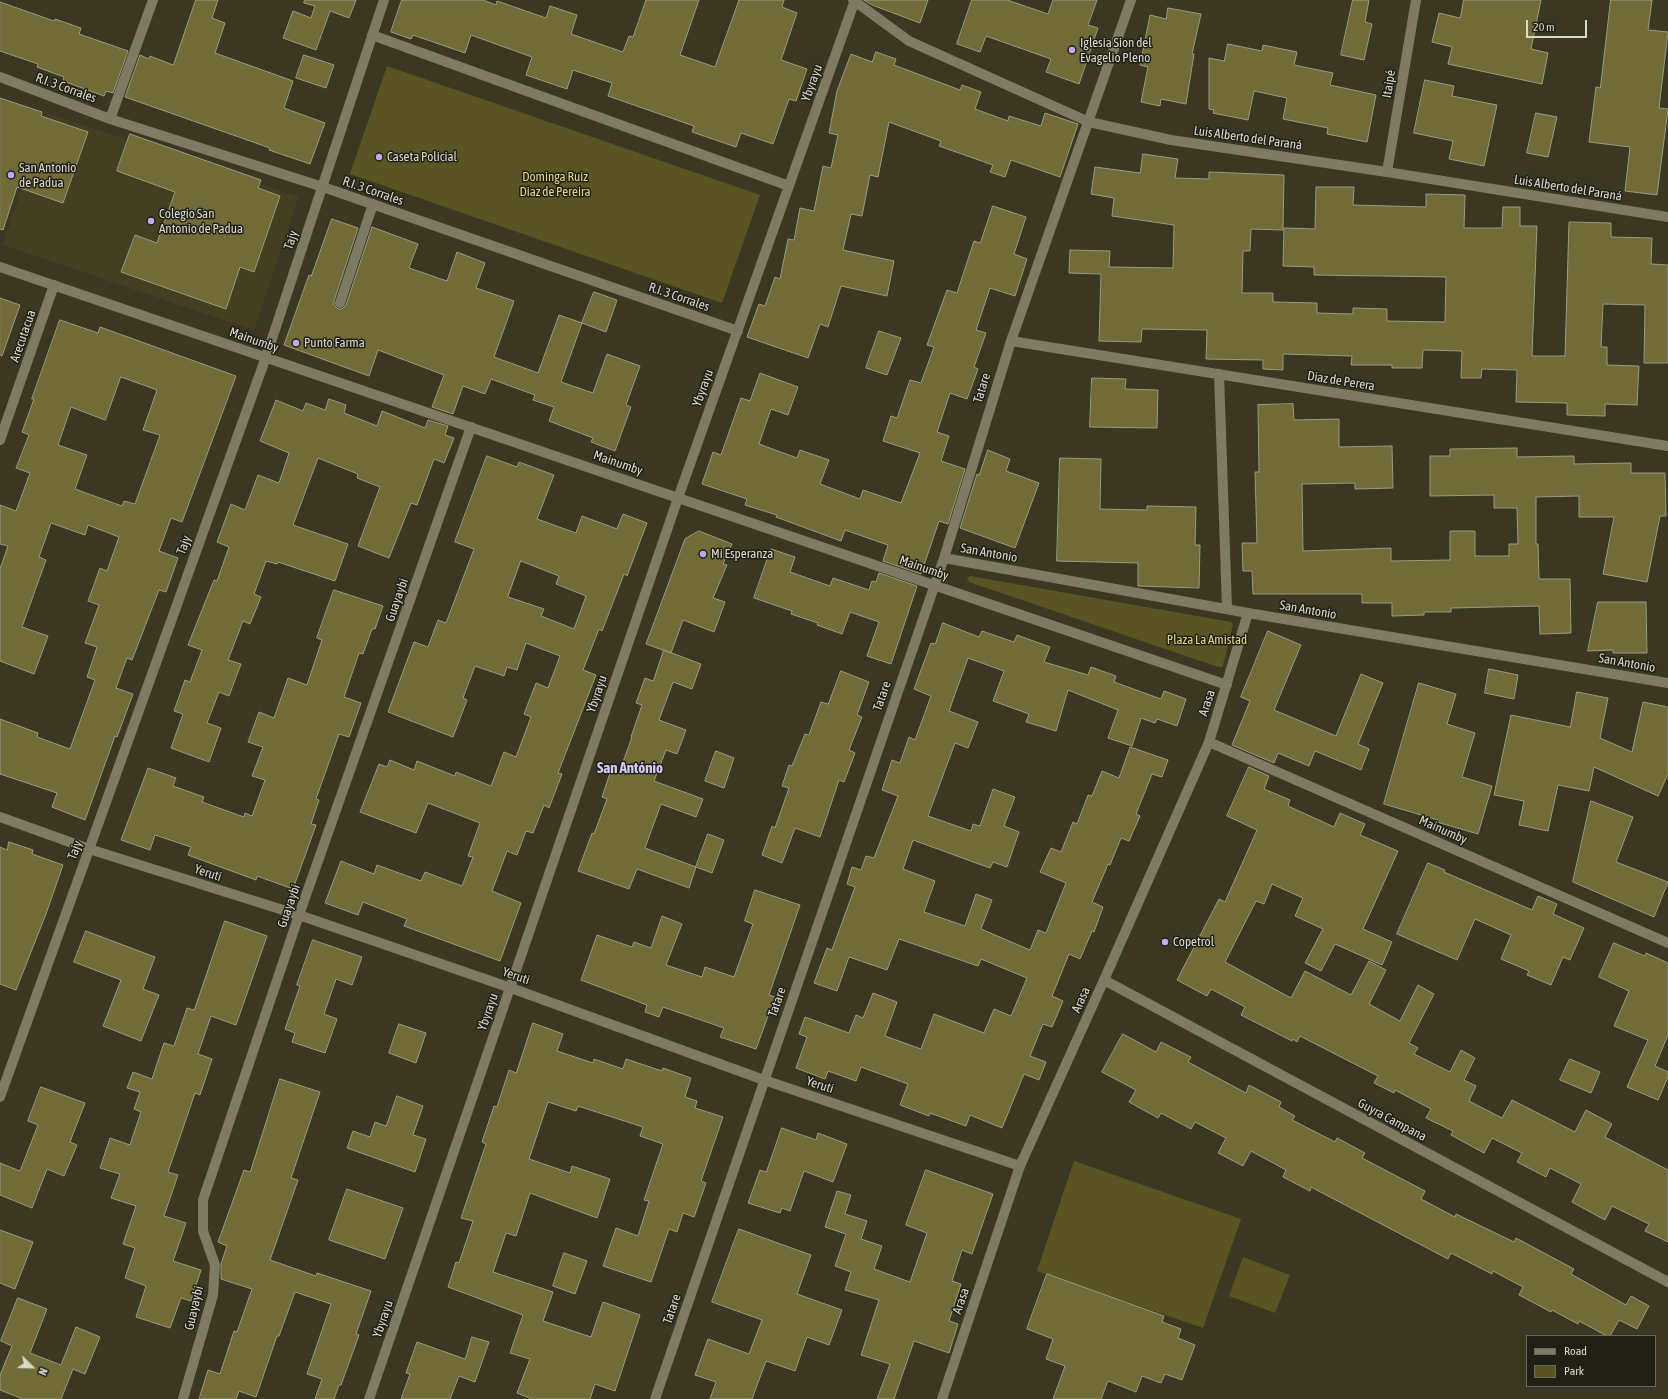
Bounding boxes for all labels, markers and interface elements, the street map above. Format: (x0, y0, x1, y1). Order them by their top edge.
scale bar (1528, 12, 1589, 38)
text: 20 m (1533, 20, 1555, 34)
place label: Iglesia Sion del Evagelio Pleno (1080, 35, 1152, 66)
marker: Iglesia Sion del Evagelio Pleno (1067, 45, 1077, 55)
street label: Ybyrayu (798, 62, 826, 104)
street label: Itaipé (1379, 69, 1399, 99)
street label: R.I. 3 Corrales (34, 70, 98, 106)
street label: Luis Alberto del Paraná (1193, 123, 1303, 153)
place label: Caseta Policial (387, 149, 457, 165)
marker: Caseta Policial (374, 152, 384, 162)
place label: San Antonio de Padua (19, 160, 76, 191)
park label: Dominga Ruiz Diaz de Pereira (519, 169, 591, 200)
marker: San Antonio de Padua (6, 170, 16, 180)
street label: Luis Alberto del Paraná (1513, 172, 1623, 204)
street label: R.I. 3 Corrales (341, 173, 405, 209)
place label: Colegio San Antonio de Padua (159, 206, 243, 237)
marker: Colegio San Antonio de Padua (146, 216, 156, 226)
street label: Tajy (281, 228, 301, 252)
street label: R.I. 3 Corrales (647, 279, 711, 315)
street label: Arecutacua (7, 308, 39, 364)
street label: Mainumby (227, 324, 281, 356)
place label: Punto Farma (304, 335, 365, 351)
marker: Punto Farma (291, 338, 301, 348)
street label: Ybyrayu (689, 367, 717, 409)
street label: Diaz de Perera (1306, 368, 1376, 394)
street label: Tatare (970, 371, 994, 405)
street label: Mainumby (591, 447, 645, 479)
street label: Tajy (173, 533, 195, 557)
street label: San Antonio (959, 540, 1019, 566)
place label: Mi Esperanza (711, 546, 773, 562)
marker: Mi Esperanza (698, 549, 708, 559)
street label: Mainumby (897, 552, 951, 584)
street label: Guayaybi (382, 576, 412, 624)
street label: San Antonio (1278, 597, 1338, 623)
park label: Plaza La Amistad (1167, 632, 1247, 648)
street label: San Antonio (1597, 650, 1657, 676)
street label: Ybyrayu (583, 673, 611, 715)
street label: Tatare (870, 679, 894, 713)
street label: Arasa (1195, 688, 1219, 718)
district label: San António (597, 759, 663, 777)
street label: Mainumby (1416, 812, 1470, 848)
street label: Tajy (64, 838, 86, 862)
street label: Yeruti (192, 861, 224, 885)
street label: Guayaybi (274, 882, 304, 930)
place label: Copetrol (1173, 934, 1214, 950)
marker: Copetrol (1160, 937, 1170, 947)
street label: Yeruti (500, 964, 532, 988)
street label: Tatare (765, 985, 789, 1019)
street label: Arasa (1068, 985, 1094, 1015)
street label: Ybyrayu (474, 991, 502, 1033)
street label: Yeruti (804, 1073, 836, 1097)
street label: Guyra Campana (1355, 1095, 1429, 1145)
street label: Guayaybi (181, 1284, 207, 1332)
street label: Arasa (949, 1286, 973, 1316)
street label: Tatare (660, 1292, 684, 1326)
street label: Ybyrayu (369, 1298, 397, 1340)
legend (1526, 1335, 1656, 1387)
text: Road (1564, 1344, 1587, 1358)
north arrow (12, 1347, 52, 1387)
text: Park (1564, 1364, 1584, 1378)
text: N (36, 1366, 50, 1377)

